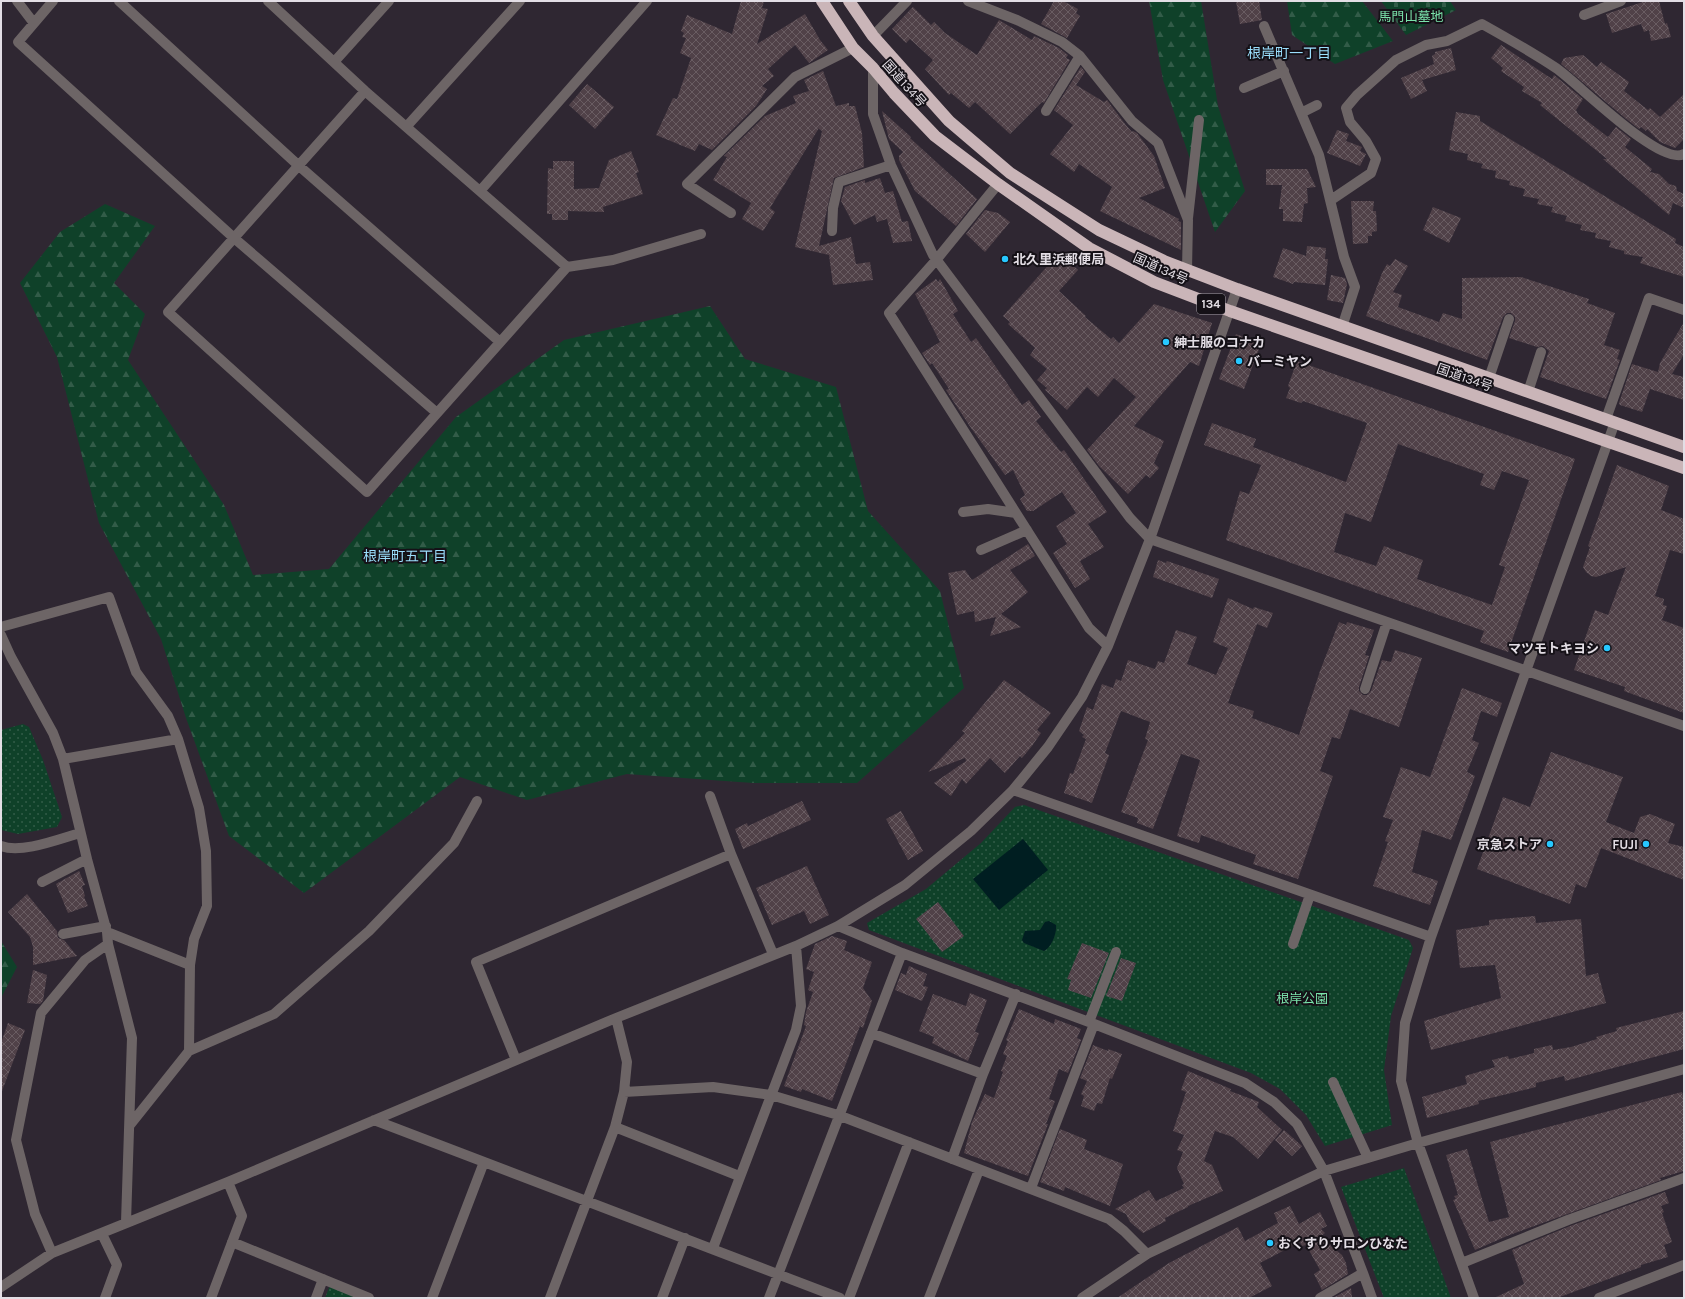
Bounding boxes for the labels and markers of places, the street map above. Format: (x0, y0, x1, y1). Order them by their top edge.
place label: 北久里浜郵便局 (1013, 252, 1104, 267)
marker: 北久里浜郵便局 (1000, 254, 1010, 264)
place label: 紳士服のコナカ (1174, 335, 1265, 350)
marker: 紳士服のコナカ (1161, 337, 1171, 347)
place label: バーミヤン (1247, 354, 1312, 369)
marker: バーミヤン (1234, 356, 1244, 366)
place label: マツモトキヨシ (1508, 641, 1599, 656)
marker: マツモトキヨシ (1602, 643, 1612, 653)
place label: 京急ストア (1477, 837, 1542, 852)
place label: FUJI (1612, 837, 1638, 852)
marker: 京急ストア (1545, 839, 1555, 849)
marker: FUJI (1641, 839, 1651, 849)
place label: おくすりサロンひなた (1278, 1236, 1408, 1251)
marker: おくすりサロンひなた (1265, 1238, 1275, 1248)

